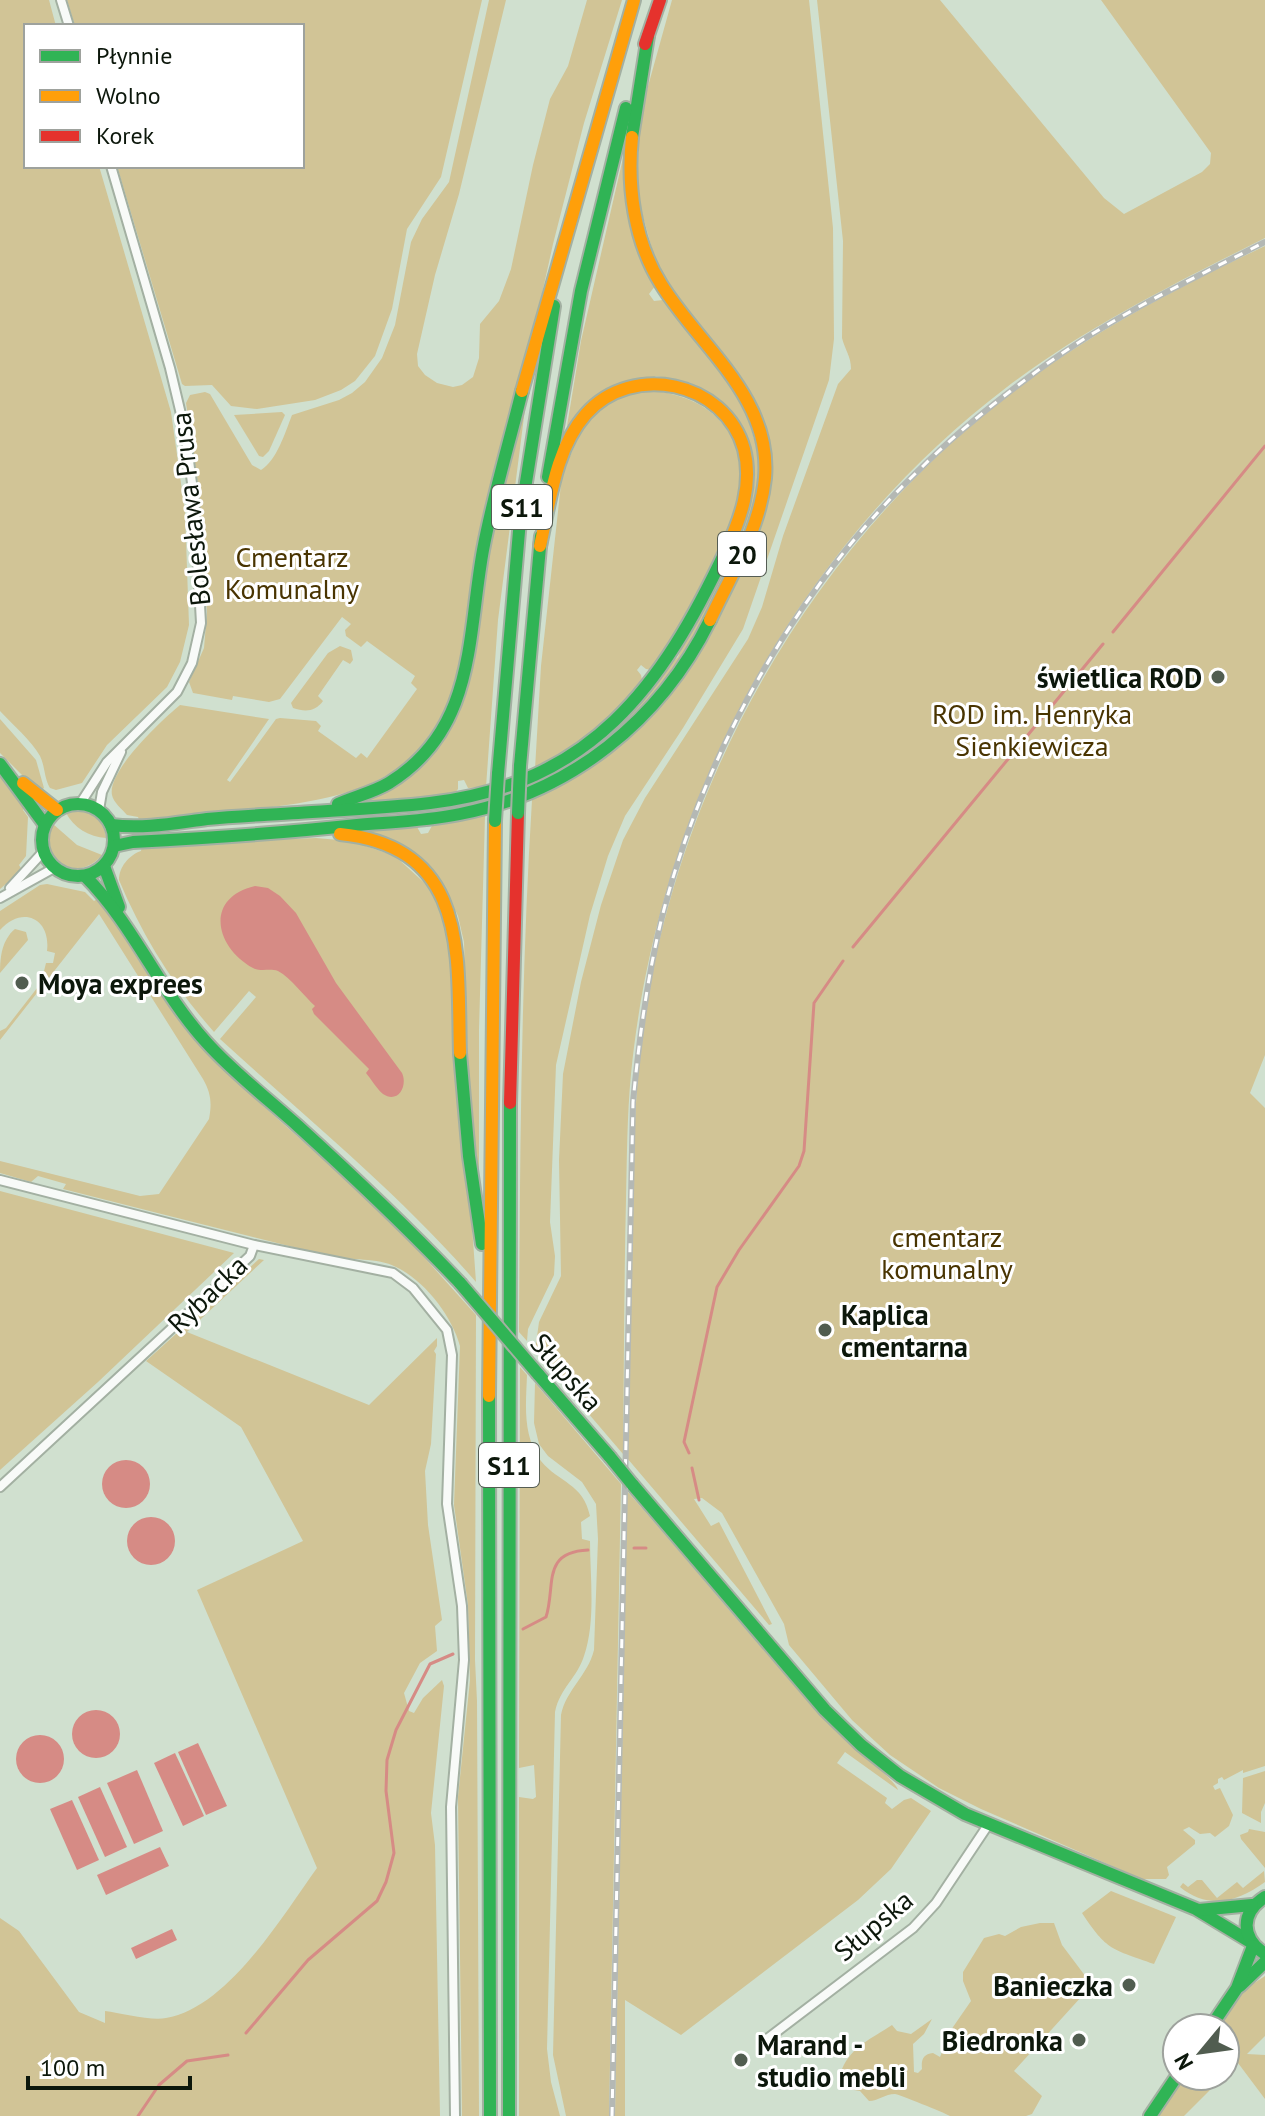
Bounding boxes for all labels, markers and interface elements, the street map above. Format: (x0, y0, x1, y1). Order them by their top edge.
legend (24, 24, 304, 168)
text: Płynnie (96, 40, 173, 71)
text: Wolno (96, 80, 161, 111)
text: Korek (96, 120, 155, 151)
street label: Bolesława Prusa (161, 410, 219, 608)
road number: S11 (492, 485, 552, 529)
road number: 20 (718, 532, 766, 576)
park label: Cmentarz Komunalny (225, 538, 359, 607)
place label: świetlica ROD (1037, 659, 1202, 696)
marker: świetlica ROD (1209, 668, 1227, 686)
park label: ROD im. Henryka Sienkiewicza (932, 695, 1132, 764)
place label: Moya exprees (38, 965, 203, 1002)
marker: Moya exprees (13, 974, 31, 992)
park label: cmentarz komunalny (881, 1218, 1013, 1287)
street label: Rybacka (159, 1247, 255, 1341)
place label: Kaplica cmentarna (841, 1296, 968, 1365)
marker: Kaplica cmentarna (816, 1321, 834, 1339)
street label: Słupska (523, 1325, 611, 1419)
road number: S11 (479, 1443, 539, 1487)
street label: Słupska (826, 1881, 920, 1969)
place label: Banieczka (993, 1967, 1113, 2004)
marker: Banieczka (1120, 1976, 1138, 1994)
north arrow (1161, 2012, 1241, 2092)
place label: Biedronka (942, 2022, 1063, 2059)
place label: Marand - studio mebli (757, 2026, 906, 2095)
marker: Biedronka (1070, 2031, 1088, 2049)
scale bar (28, 2040, 190, 2090)
text: N (1168, 2049, 1199, 2075)
marker: Marand - studio mebli (732, 2051, 750, 2069)
text: 100 m (40, 2052, 105, 2083)

